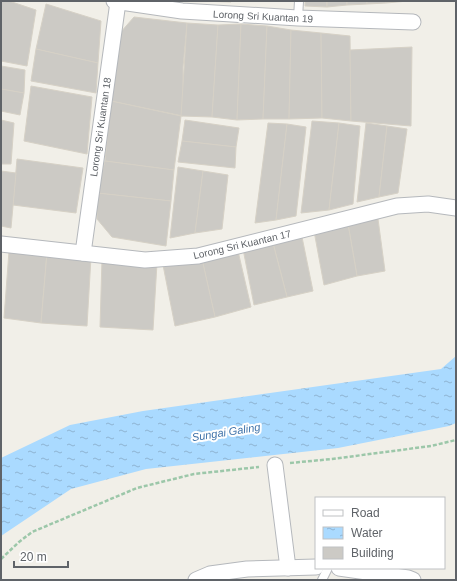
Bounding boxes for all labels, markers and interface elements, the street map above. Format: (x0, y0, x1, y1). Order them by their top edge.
street label: Lorong Sri Kuantan 19 (213, 8, 314, 25)
street label: Lorong Sri Kuantan 18 (88, 76, 113, 177)
street label: Lorong Sri Kuantan 17 (192, 228, 293, 261)
water label: Sungai Galing (191, 421, 262, 443)
legend (315, 497, 445, 569)
text: Road (351, 506, 380, 520)
text: Water (351, 526, 383, 540)
scale bar (14, 543, 68, 569)
text: Building (351, 546, 394, 560)
text: 20 m (20, 550, 47, 564)

